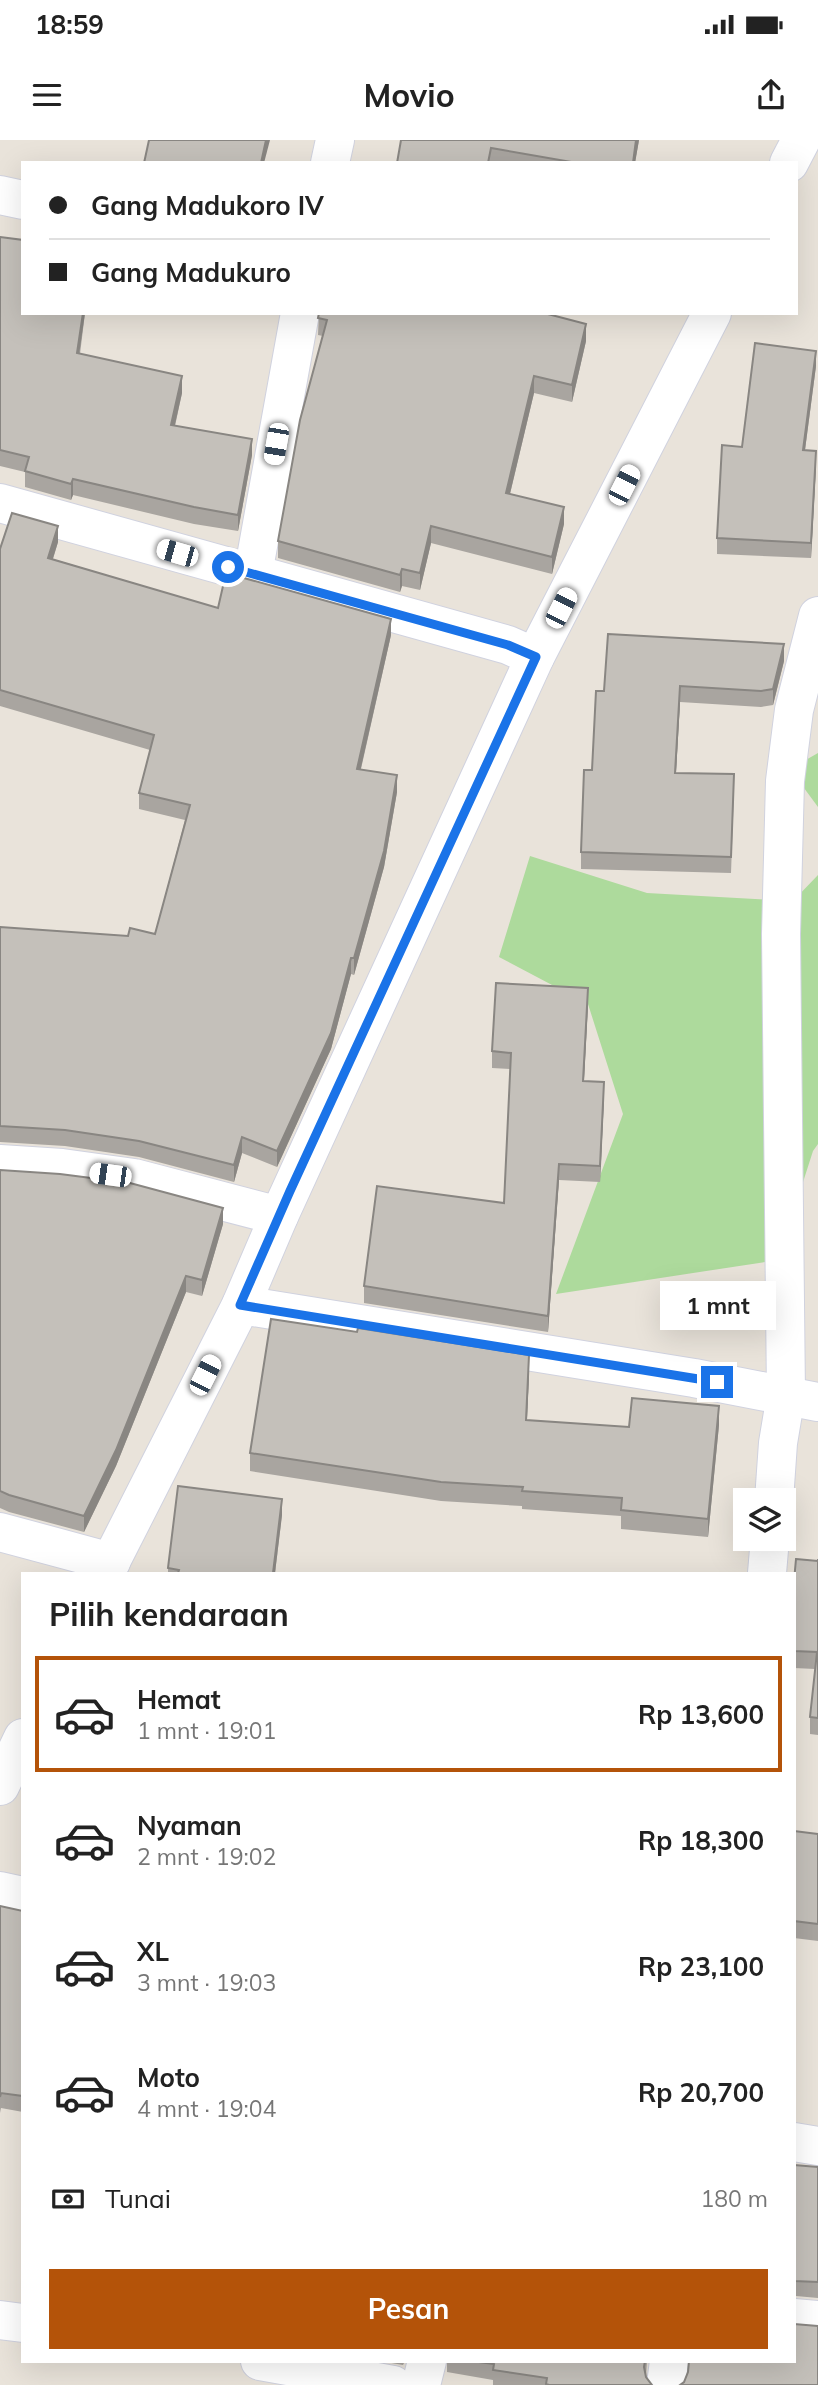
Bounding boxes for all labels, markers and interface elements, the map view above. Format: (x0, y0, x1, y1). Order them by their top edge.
text: 18:59 (35, 8, 104, 41)
text: Movio (363, 75, 455, 115)
icon: menu (28, 76, 66, 114)
icon: share (752, 76, 790, 114)
text: Gang Madukoro IV (91, 189, 324, 222)
text: Gang Madukuro (91, 256, 291, 289)
car (263, 421, 290, 467)
car (606, 462, 643, 508)
car (154, 537, 201, 569)
route start (212, 551, 244, 583)
car (543, 585, 580, 631)
car (88, 1162, 133, 1188)
callout: 1 mnt (659, 1280, 775, 1330)
text: 1 mnt (686, 1291, 750, 1320)
car (187, 1352, 224, 1398)
route end (701, 1366, 733, 1398)
map controls (733, 1488, 796, 1551)
button: layers (733, 1488, 796, 1551)
text: Pilih kendaraan (49, 1594, 289, 1634)
icon: car (53, 1683, 116, 1746)
text: Hemat (137, 1683, 221, 1716)
text: Rp 13,600 (638, 1698, 764, 1731)
text: 1 mnt · 19:01 (137, 1716, 276, 1745)
icon: car (53, 1809, 116, 1872)
text: Nyaman (137, 1809, 242, 1842)
text: Rp 18,300 (638, 1824, 764, 1857)
text: 2 mnt · 19:02 (137, 1842, 276, 1871)
icon: car (53, 1935, 116, 1998)
text: XL (137, 1935, 169, 1968)
text: Rp 23,100 (638, 1950, 764, 1983)
text: 3 mnt · 19:03 (137, 1968, 276, 1997)
icon: car (53, 2061, 116, 2124)
text: Moto (137, 2061, 200, 2094)
text: Rp 20,700 (638, 2076, 764, 2109)
text: 4 mnt · 19:04 (137, 2094, 276, 2123)
icon: cash (49, 2180, 87, 2218)
text: Tunai (105, 2182, 171, 2215)
text: 180 m (700, 2184, 768, 2213)
button: Pesan (49, 2269, 768, 2349)

